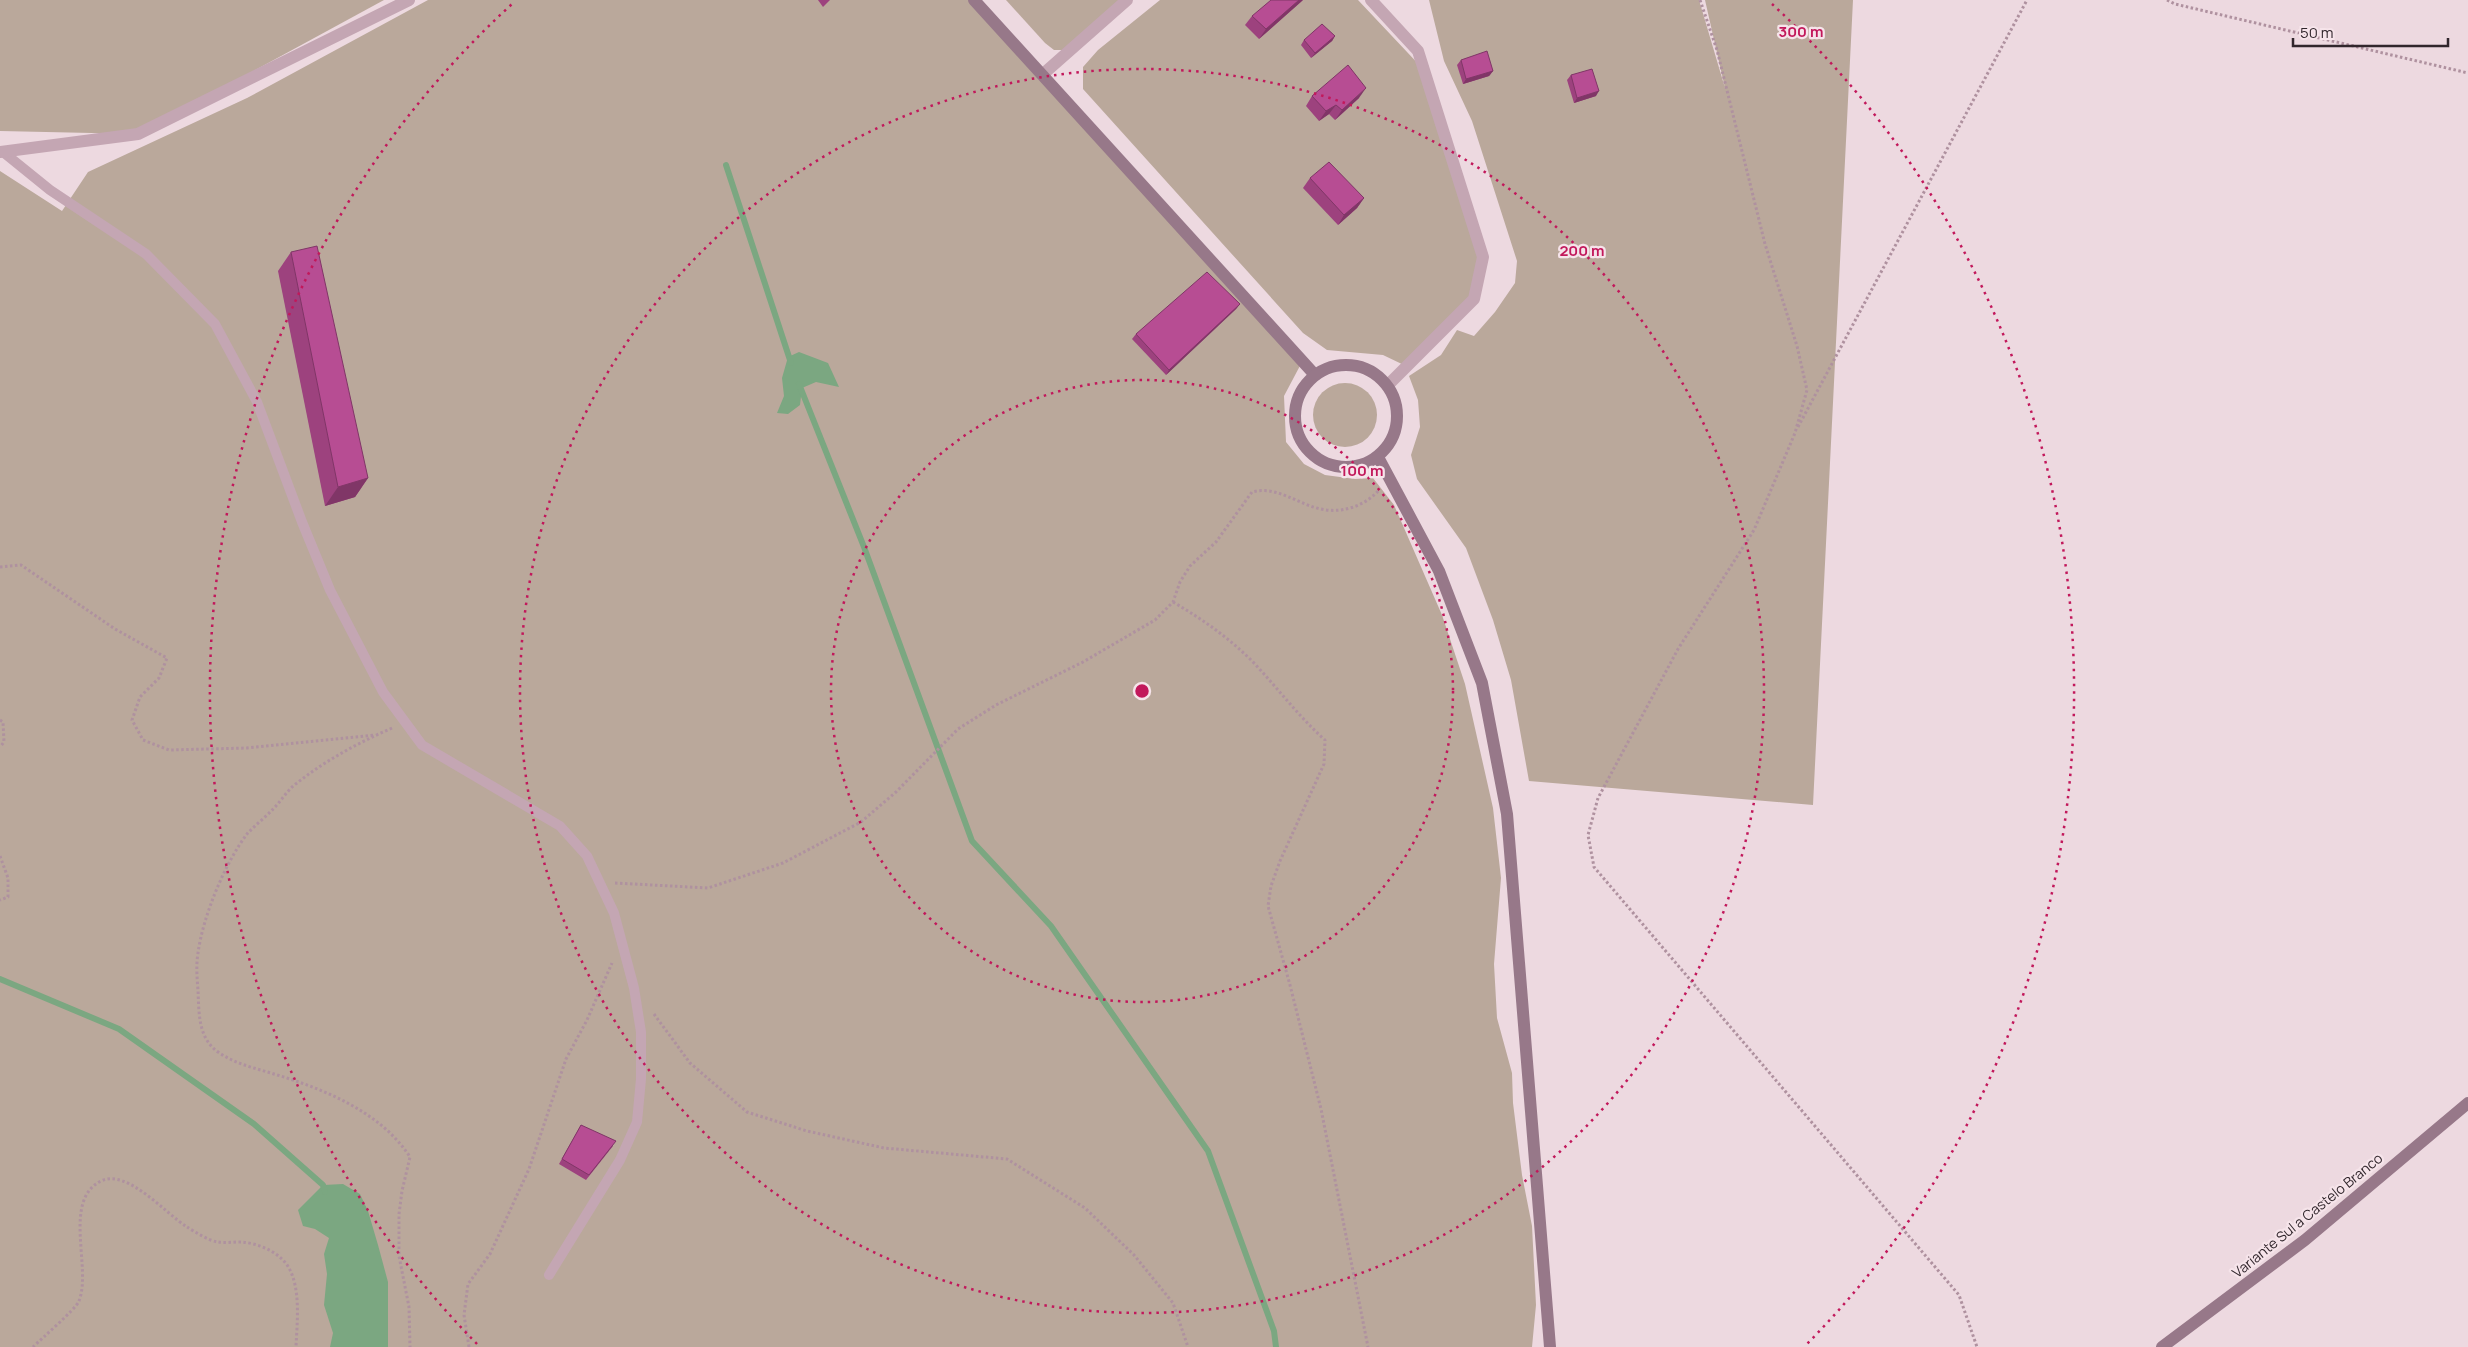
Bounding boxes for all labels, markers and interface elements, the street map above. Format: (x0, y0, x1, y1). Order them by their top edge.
scale bar (2293, 15, 2448, 47)
text: 300 m (1779, 21, 1823, 42)
text: 50 m (2300, 22, 2334, 43)
text: 200 m (1559, 240, 1605, 261)
text: 100 m (1341, 460, 1383, 481)
centre of rings (1133, 682, 1151, 700)
street label: Variante Sul a Castelo Branco (2228, 1148, 2386, 1282)

